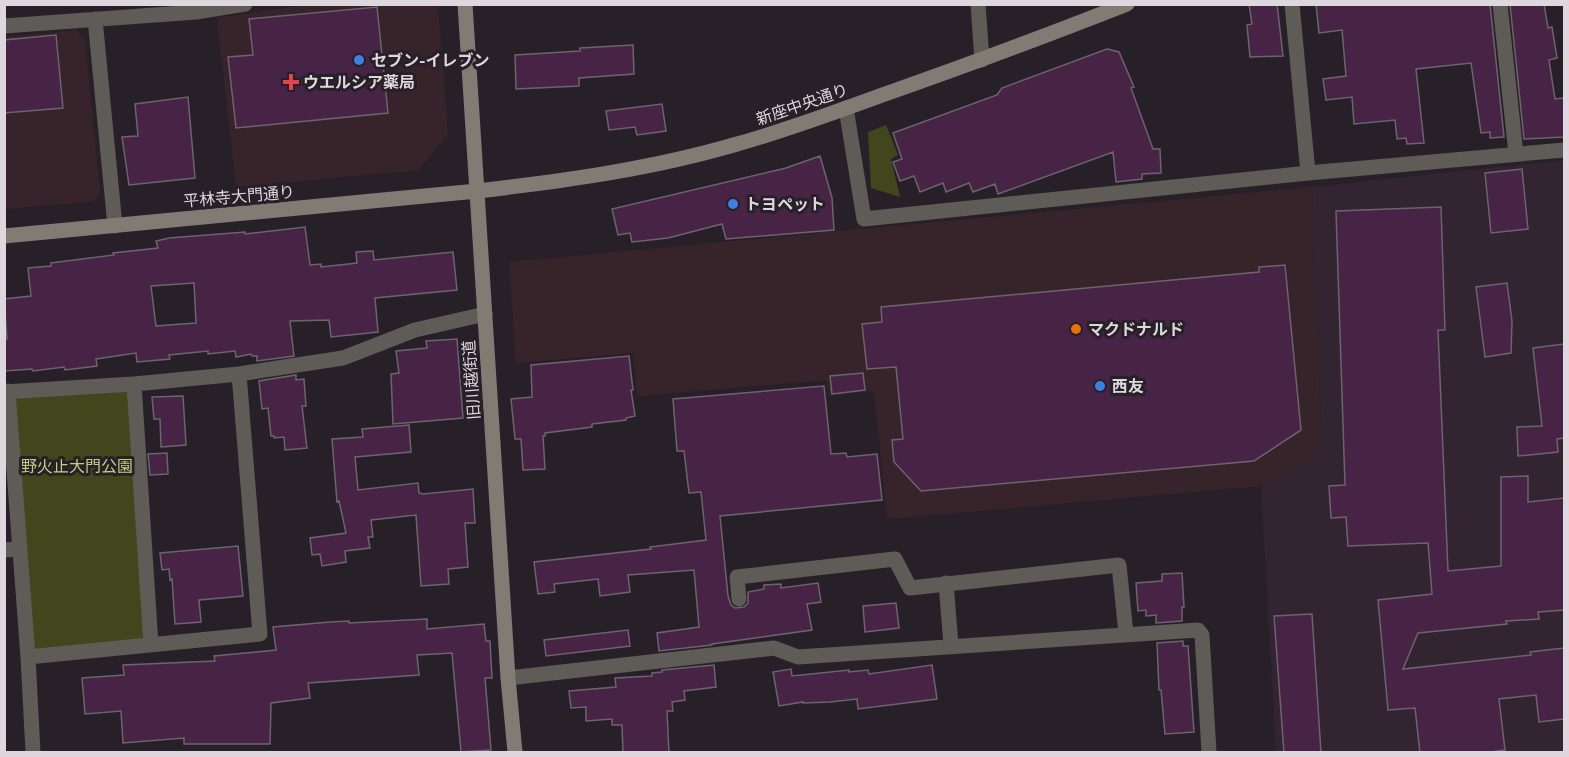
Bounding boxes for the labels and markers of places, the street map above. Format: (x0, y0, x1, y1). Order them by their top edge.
place label: セブン-イレブン (371, 48, 490, 72)
marker: セブン-イレブン (352, 53, 366, 67)
place label: ウエルシア薬局 (303, 70, 415, 94)
marker: ウエルシア薬局 (284, 75, 298, 89)
place label: トヨペット (745, 192, 825, 216)
marker: トヨペット (726, 197, 740, 211)
place label: マクドナルド (1088, 317, 1184, 341)
marker: マクドナルド (1069, 322, 1083, 336)
place label: 西友 (1112, 374, 1144, 398)
marker: 西友 (1093, 379, 1107, 393)

